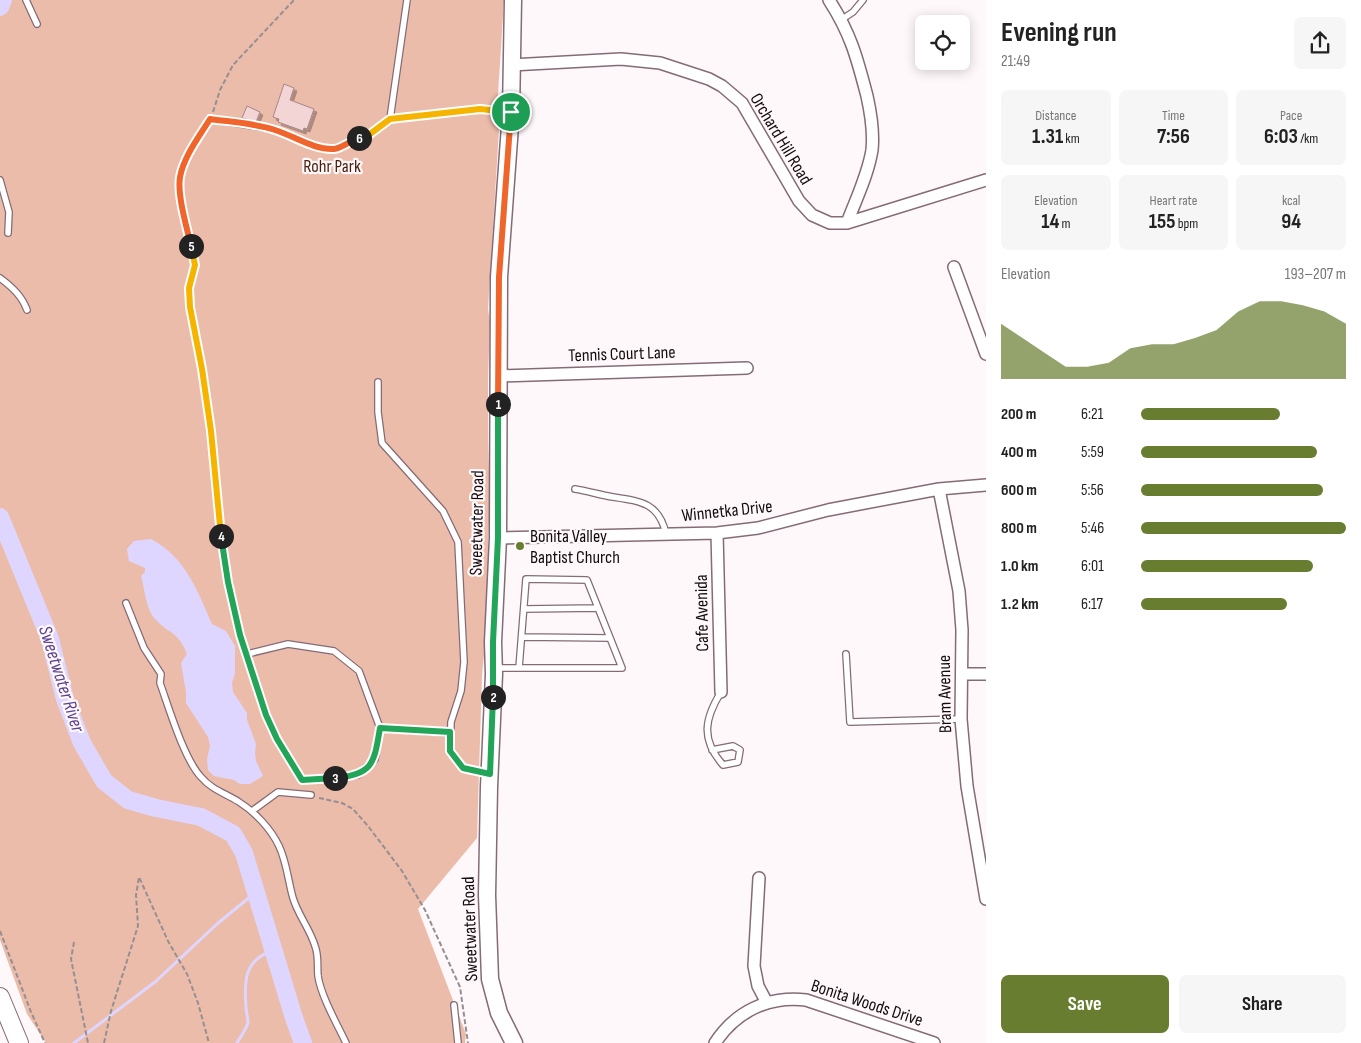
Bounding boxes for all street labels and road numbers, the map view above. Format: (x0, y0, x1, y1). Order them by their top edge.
street label: Orchard Hill Road (746, 90, 816, 188)
street label: Tennis Court Lane (568, 342, 676, 366)
street label: Sweetwater Road (466, 470, 488, 576)
street label: Winnetka Drive (681, 496, 773, 526)
street label: Cafe Avenida (691, 574, 713, 652)
street label: Bram Avenue (934, 655, 956, 733)
street label: Sweetwater Road (458, 876, 482, 982)
street label: Bonita Woods Drive (808, 975, 926, 1031)

